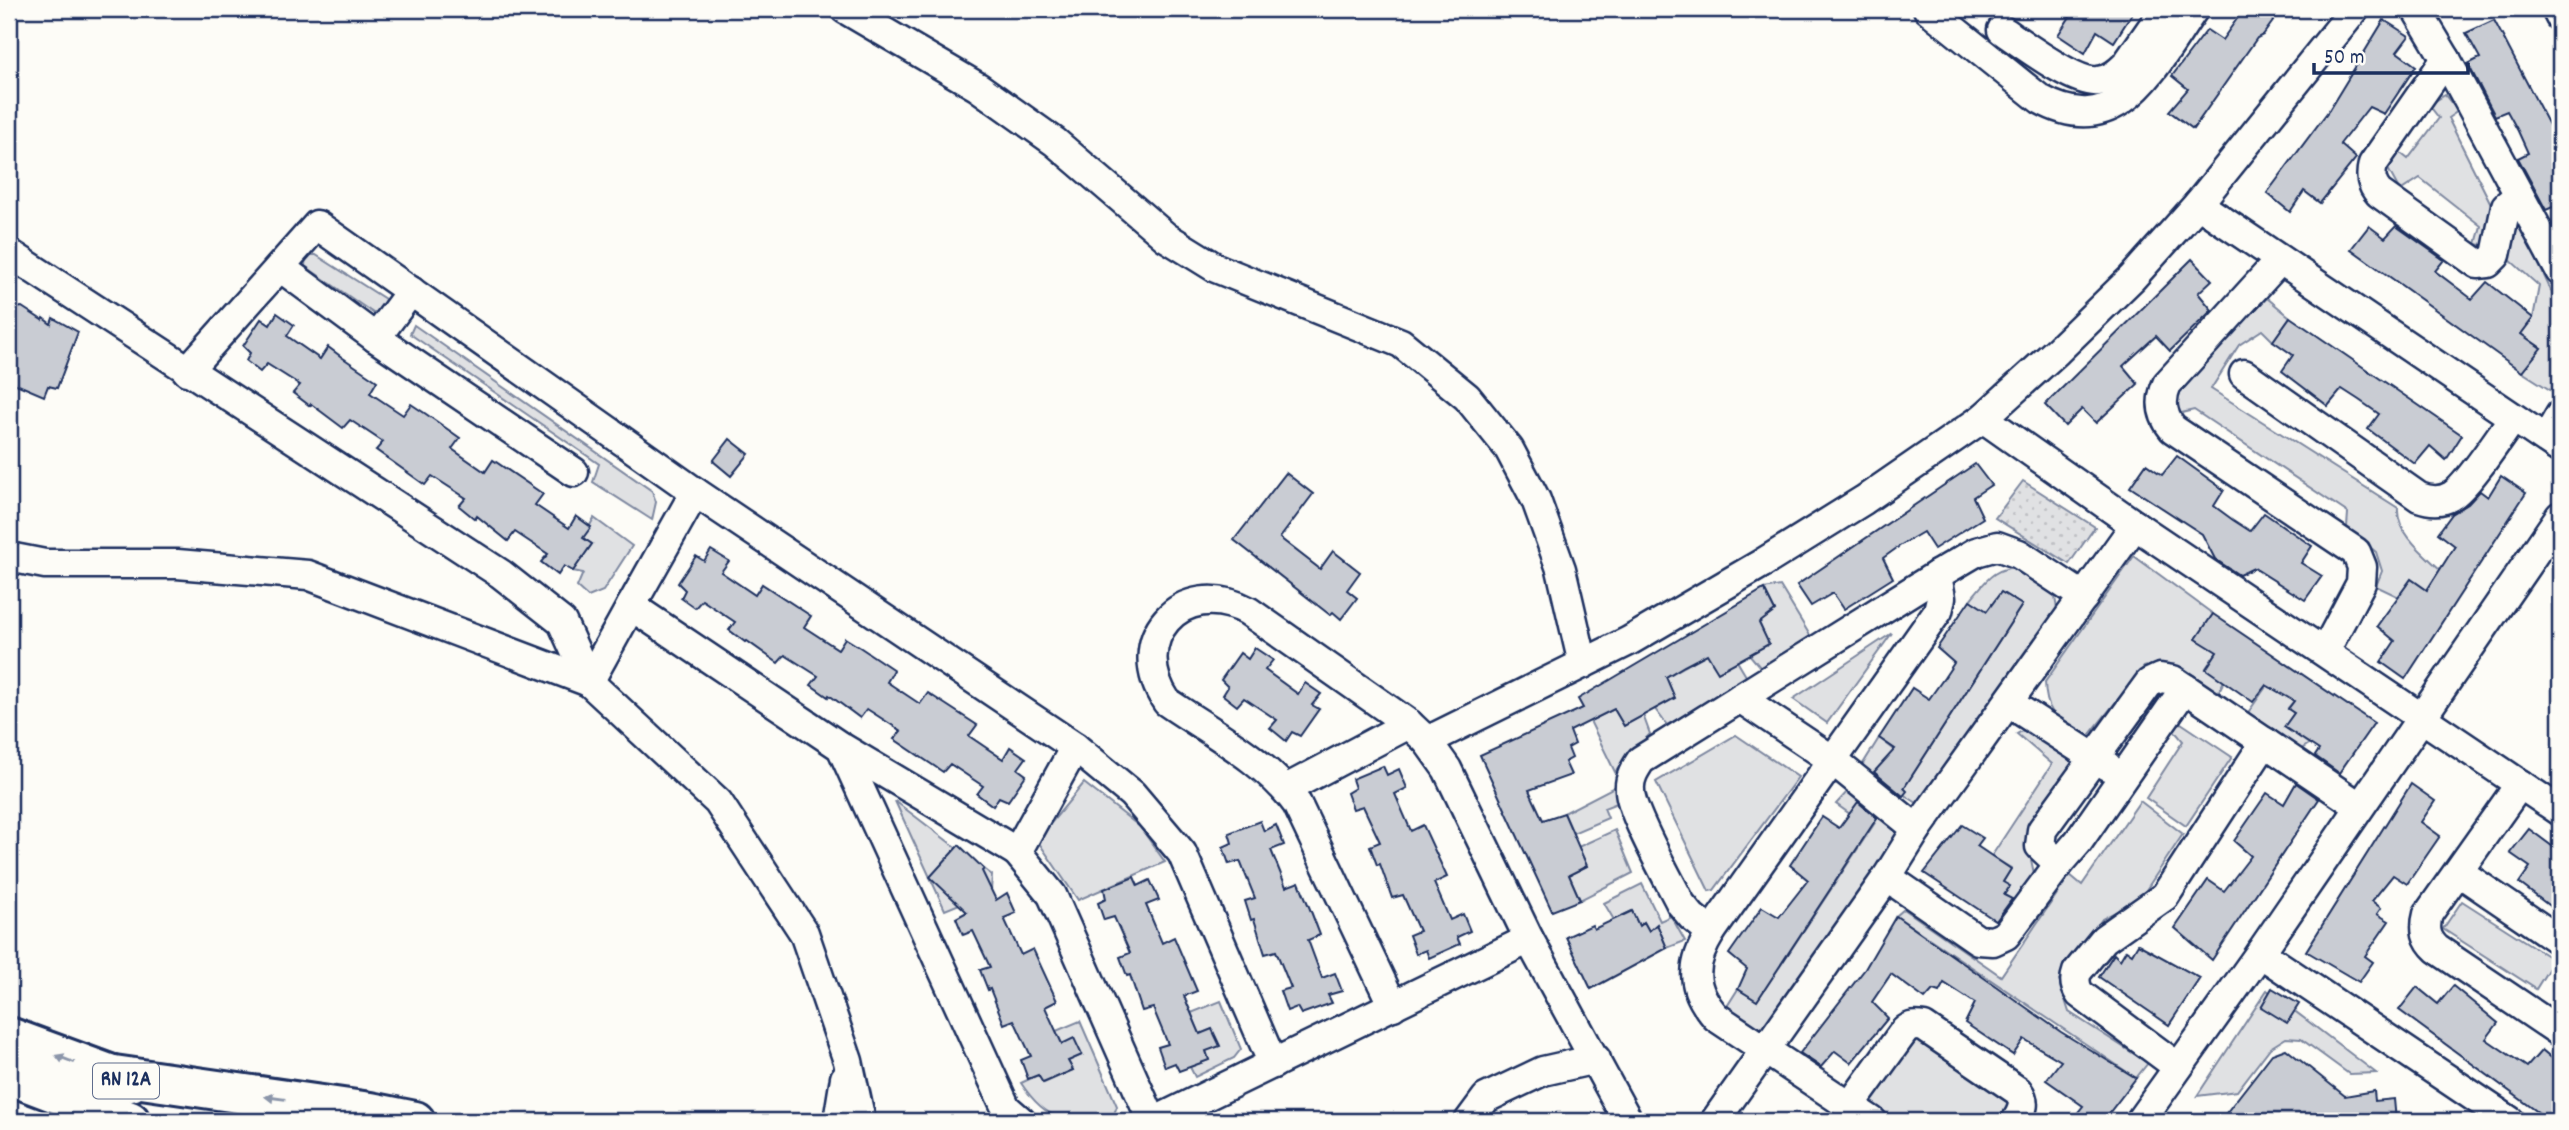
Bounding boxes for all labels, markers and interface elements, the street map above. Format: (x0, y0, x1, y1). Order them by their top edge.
scale bar (2314, 32, 2468, 76)
text: 50 m (2324, 44, 2364, 74)
one-way arrow (54, 1053, 75, 1064)
road number: RN 12A (93, 1064, 159, 1098)
one-way arrow (264, 1092, 286, 1103)

